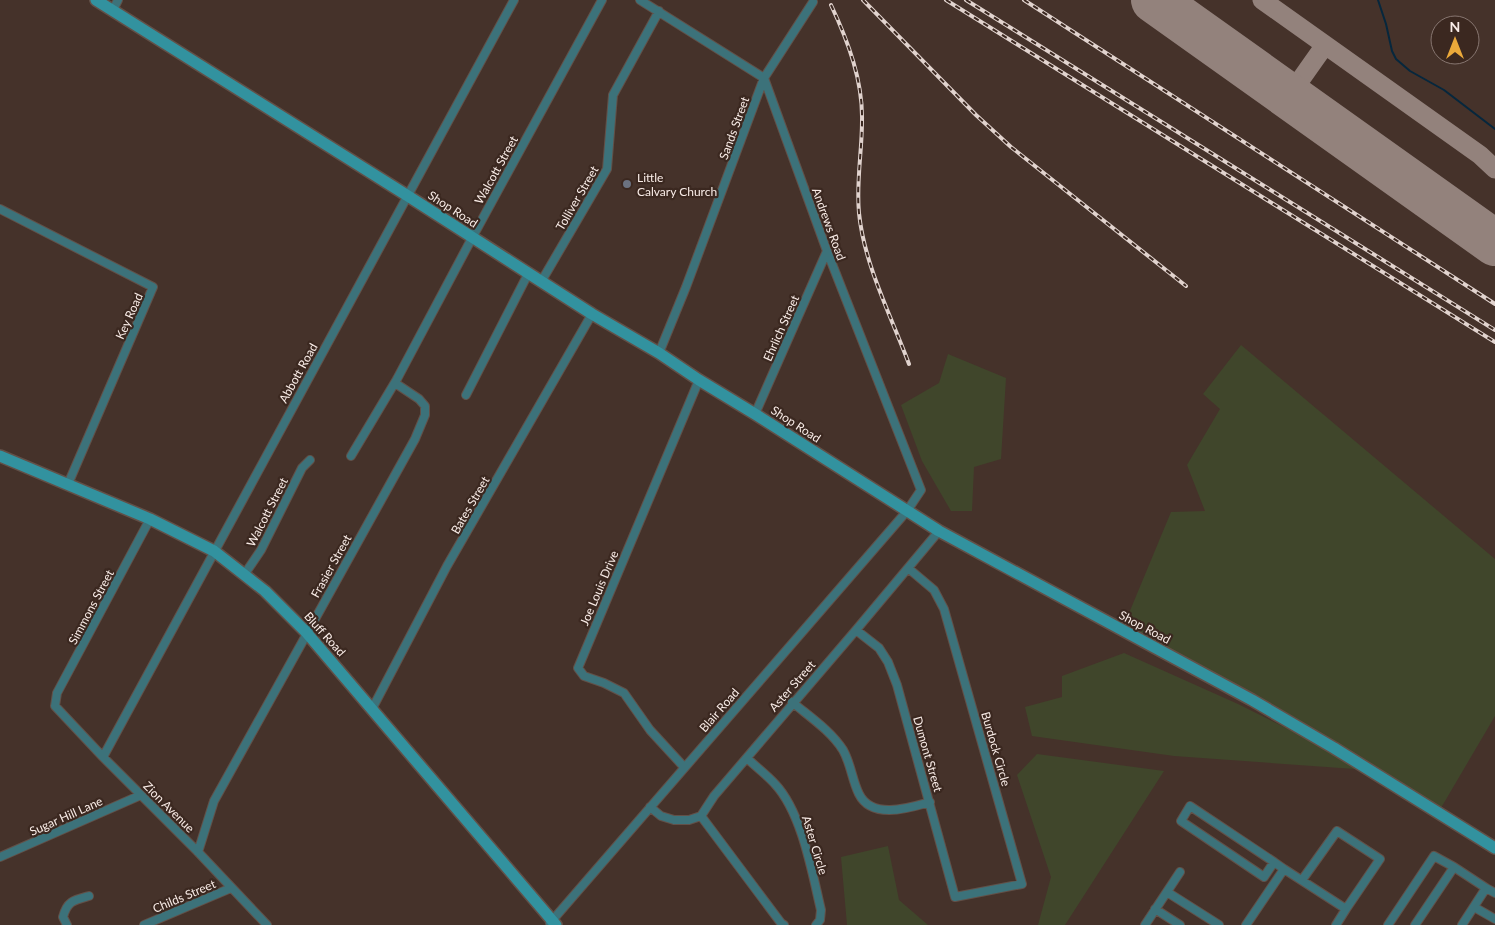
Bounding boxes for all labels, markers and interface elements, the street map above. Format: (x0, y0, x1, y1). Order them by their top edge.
north arrow (1430, 15, 1480, 65)
text: N (1450, 18, 1460, 35)
street label: Sands Street (716, 94, 753, 161)
street label: Walcott Street (471, 133, 521, 207)
street label: Tolliver Street (552, 162, 602, 233)
place label: Little Calvary Church (637, 170, 717, 199)
marker: Little Calvary Church (621, 178, 633, 190)
street label: Andrews Road (809, 186, 849, 262)
street label: Shop Road (425, 187, 481, 231)
street label: Key Road (112, 290, 146, 342)
street label: Ehrlich Street (760, 292, 803, 363)
street label: Abbott Road (275, 340, 321, 406)
street label: Shop Road (768, 402, 824, 446)
street label: Bates Street (447, 473, 493, 536)
street label: Walcott Street (243, 474, 291, 549)
street label: Frasier Street (308, 531, 355, 600)
street label: Joe Louis Drive (576, 548, 622, 628)
street label: Simmons Street (65, 566, 117, 647)
street label: Shop Road (1117, 607, 1173, 647)
street label: Bluff Road (301, 609, 349, 659)
street label: Aster Street (766, 657, 819, 715)
street label: Blair Road (696, 685, 742, 735)
street label: Burdock Circle (978, 710, 1014, 788)
street label: Dumont Street (910, 714, 946, 794)
street label: Zion Avenue (140, 778, 198, 836)
street label: Sugar Hill Lane (27, 793, 105, 839)
street label: Aster Circle (799, 814, 831, 876)
street label: Childs Street (150, 876, 218, 916)

